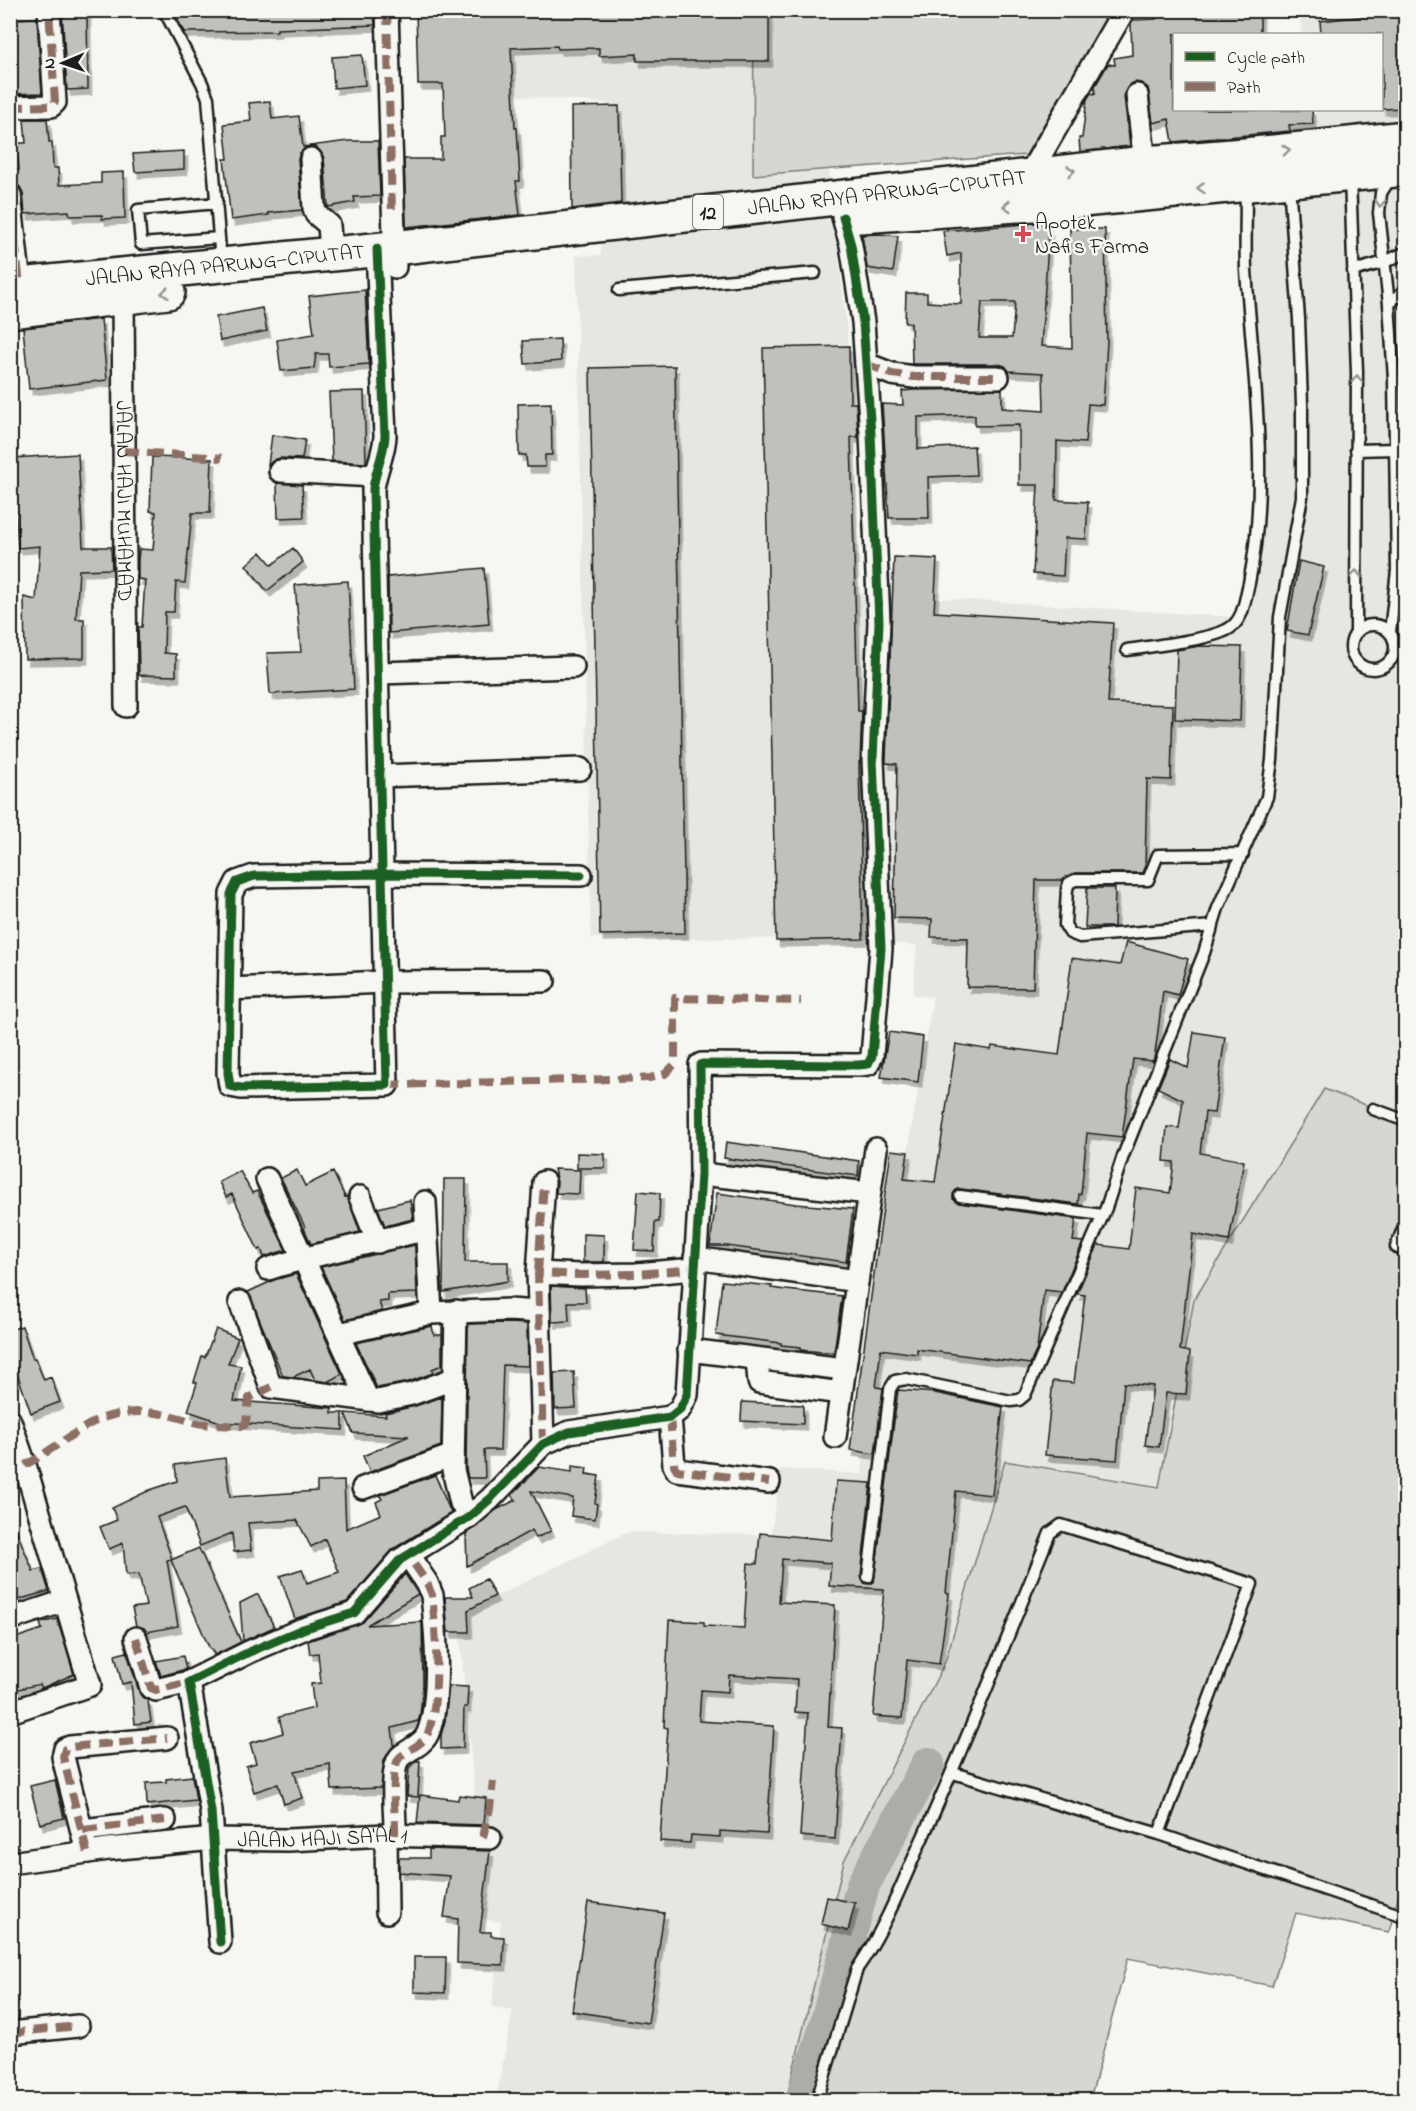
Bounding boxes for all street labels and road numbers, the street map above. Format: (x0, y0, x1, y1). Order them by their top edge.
street label: JALAN RAYA PARUNG—CIPUTAT (746, 164, 1028, 225)
road number: 12 (693, 195, 723, 229)
street label: JALAN RAYA PARUNG—CIPUTAT (84, 238, 366, 295)
street label: JALAN HAJI MUHAMAD (107, 400, 138, 602)
street label: JALAN HAJI SA'AL 1 (237, 1822, 408, 1857)

